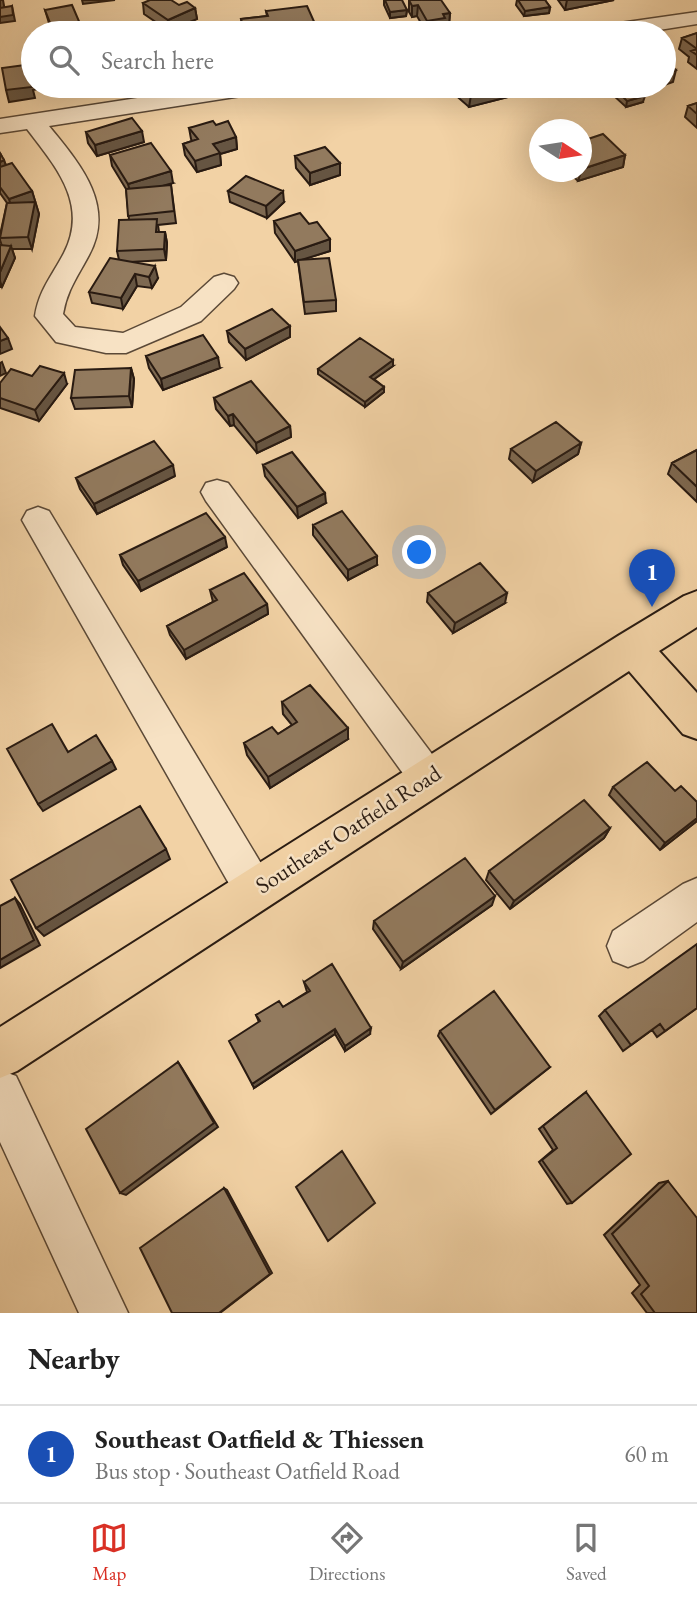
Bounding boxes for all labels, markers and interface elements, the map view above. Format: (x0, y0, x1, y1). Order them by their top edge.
search box (21, 21, 676, 98)
icon: search (45, 41, 83, 79)
text: Search here (101, 43, 214, 77)
north arrow (529, 119, 592, 182)
your location (402, 535, 436, 569)
pin: 1 (629, 549, 675, 607)
street label: Southeast Oatfield Road (250, 758, 447, 900)
text: Nearby (28, 1339, 120, 1378)
text: Southeast Oatfield & Thiessen (95, 1422, 424, 1456)
text: 1 (45, 1439, 57, 1469)
text: 60 m (624, 1439, 669, 1469)
text: Bus stop · Southeast Oatfield Road (95, 1456, 400, 1486)
tab: Map (90, 1519, 128, 1586)
tab: Directions (309, 1519, 385, 1586)
tab: Saved (566, 1519, 607, 1586)

